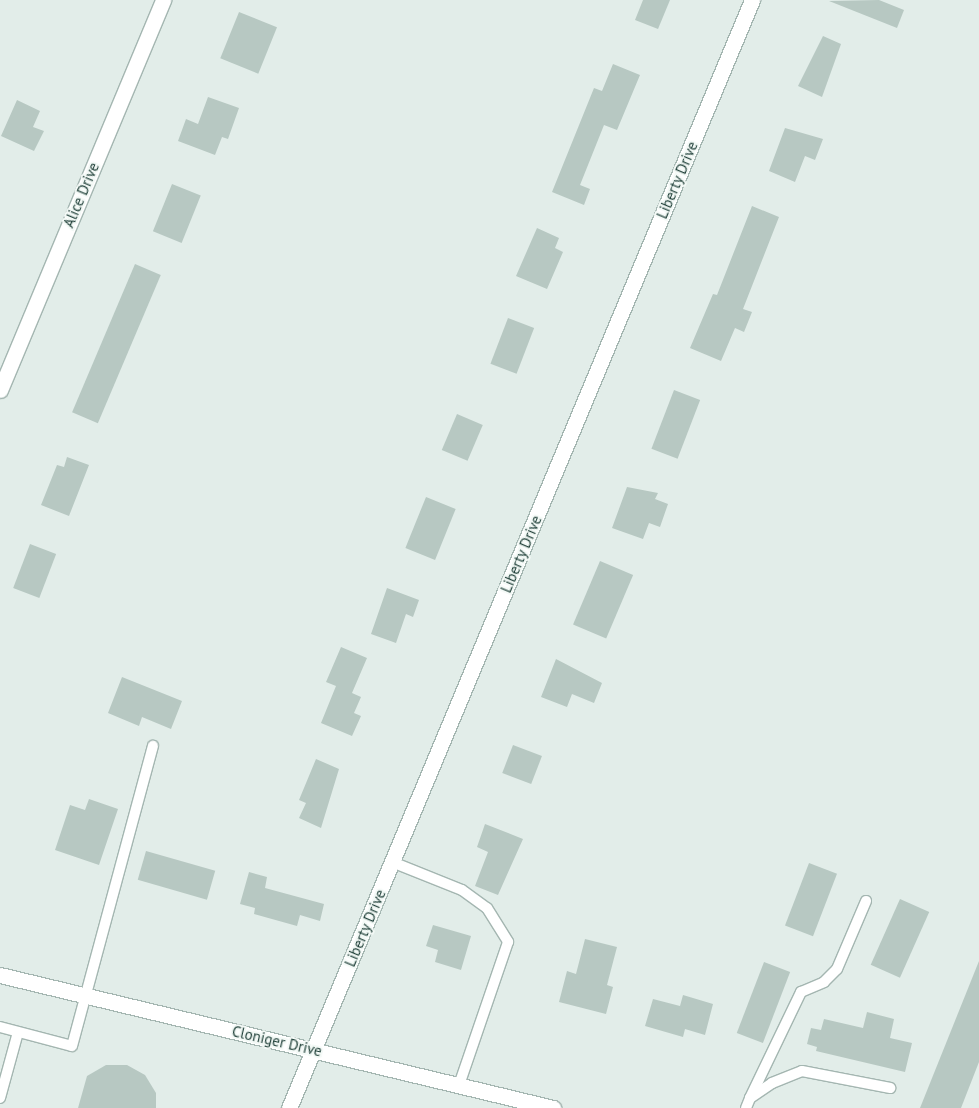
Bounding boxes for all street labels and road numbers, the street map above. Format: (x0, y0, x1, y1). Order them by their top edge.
street label: Liberty Drive (653, 138, 701, 222)
street label: Alice Drive (59, 160, 103, 230)
street label: Liberty Drive (497, 512, 545, 596)
street label: Liberty Drive (341, 886, 389, 970)
street label: Cloniger Drive (230, 1022, 324, 1060)

